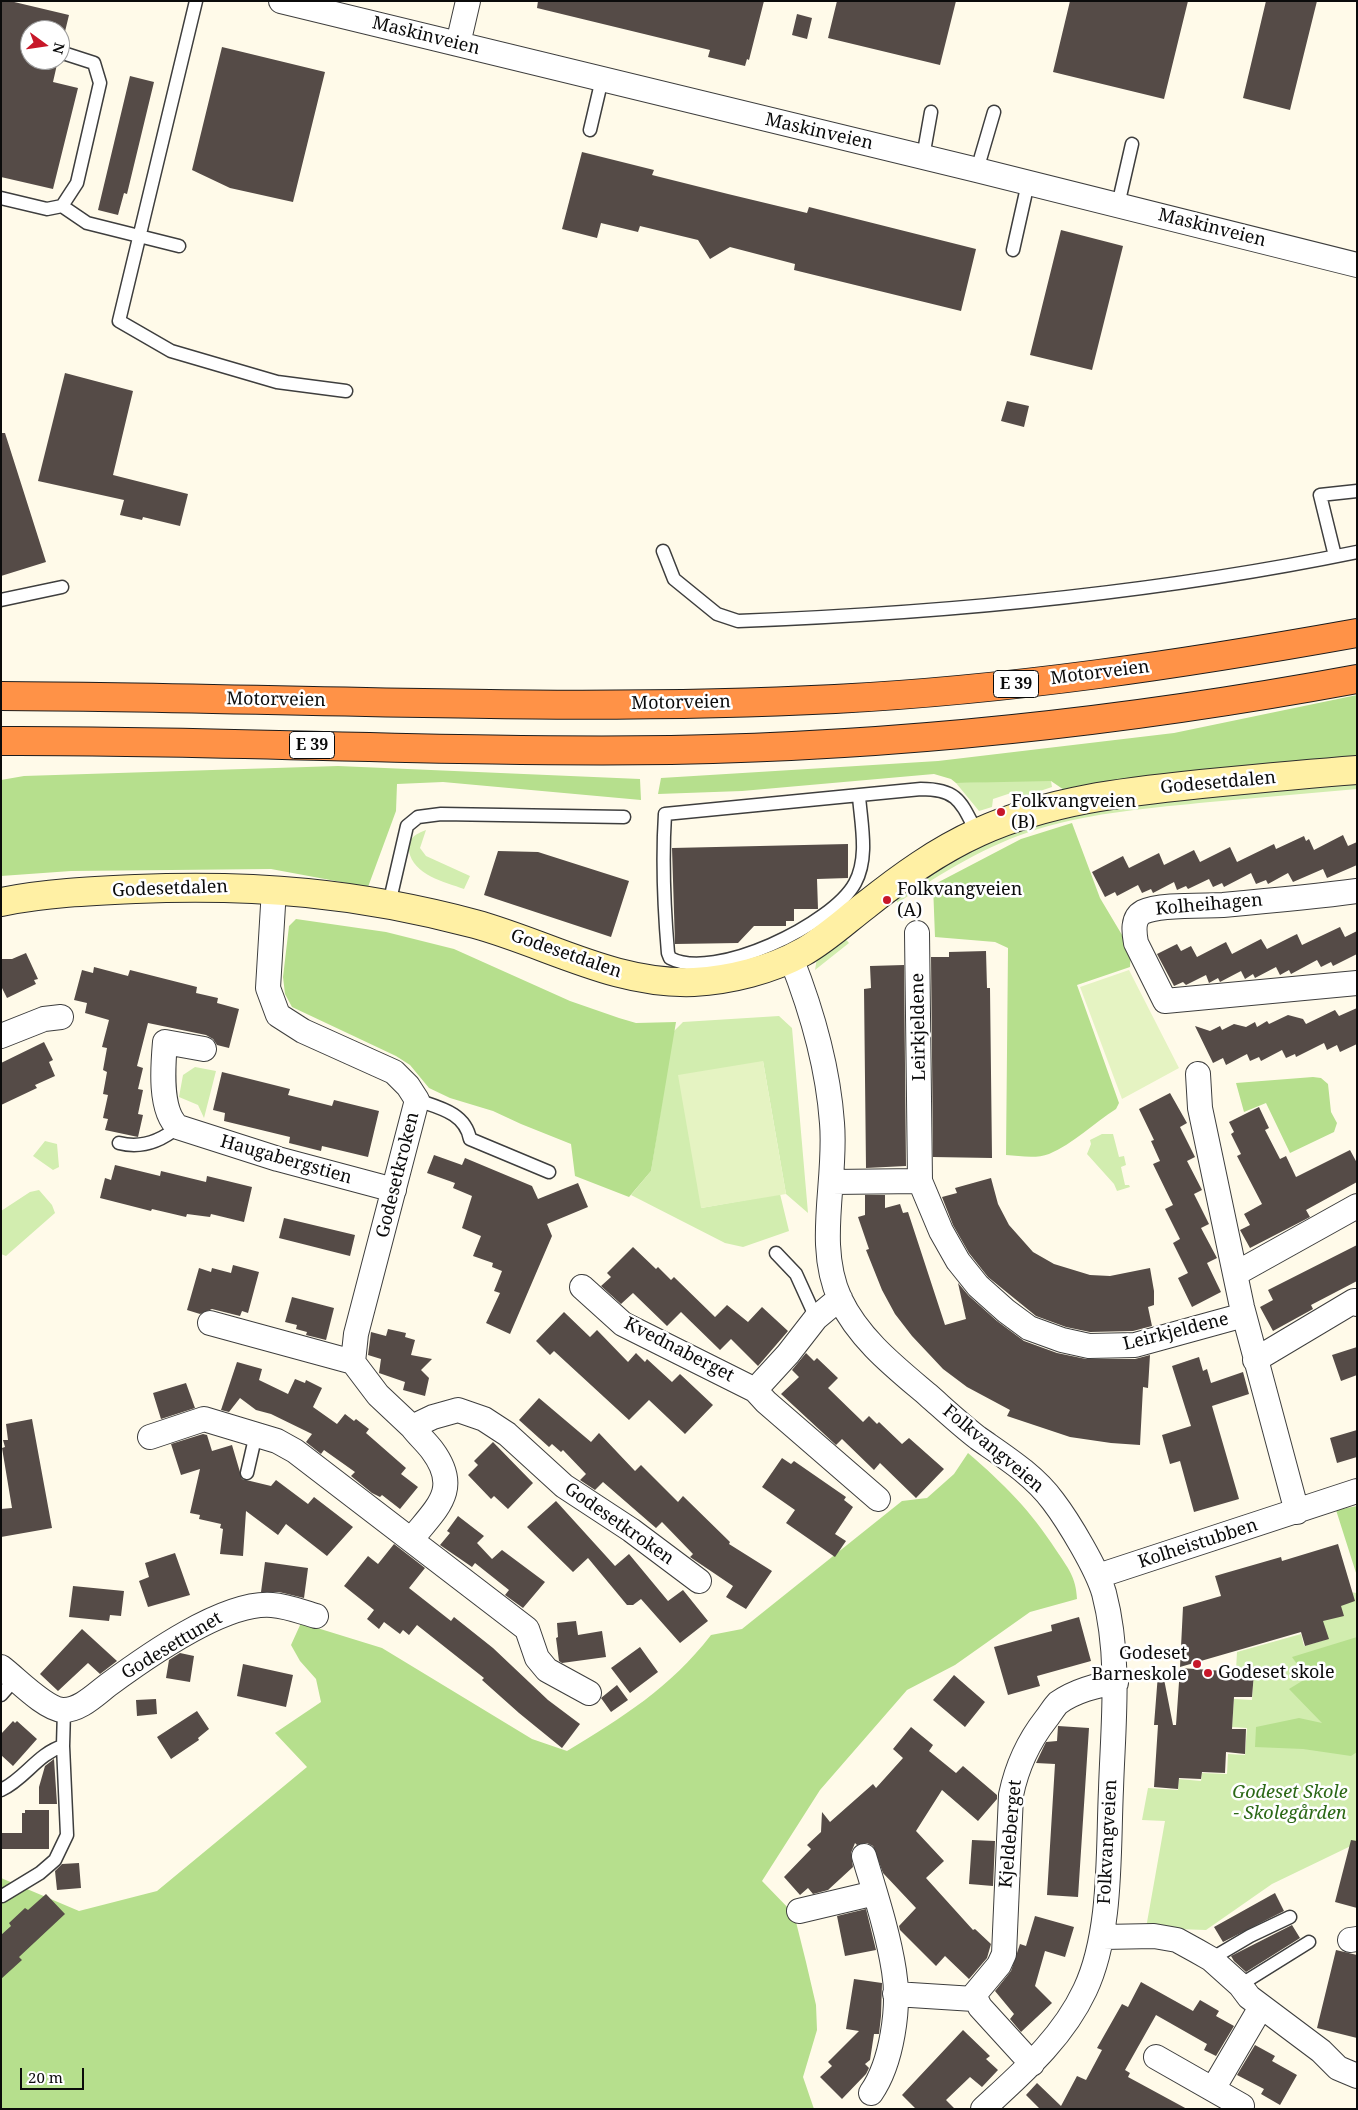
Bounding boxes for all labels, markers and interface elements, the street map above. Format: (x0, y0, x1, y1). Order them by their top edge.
street label: Maskinveien (370, 12, 482, 60)
north arrow (20, 20, 70, 70)
text: N (49, 41, 70, 56)
street label: Maskinveien (763, 109, 875, 155)
street label: Maskinveien (1156, 204, 1268, 252)
street label: Motorveien (1049, 656, 1151, 690)
road number: E 39 (994, 671, 1038, 698)
street label: Motorveien (226, 688, 326, 712)
street label: Motorveien (631, 691, 731, 715)
road number: E 39 (290, 732, 334, 758)
street label: Godesetdalen (1159, 767, 1277, 799)
place label: Folkvangveien (B) (1011, 791, 1136, 834)
marker: Folkvangveien (B) (995, 806, 1007, 818)
street label: Godesetdalen (112, 876, 228, 902)
place label: Folkvangveien (A) (897, 879, 1022, 922)
street label: Kolheihagen (1155, 890, 1263, 920)
marker: Folkvangveien (A) (881, 894, 893, 906)
street label: Godesetdalen (508, 925, 624, 983)
street label: Leirkjeldene (907, 973, 931, 1081)
street label: Godesetkroken (372, 1110, 424, 1240)
street label: Haugabergstien (218, 1131, 354, 1189)
street label: Leirkjeldene (1121, 1308, 1231, 1356)
street label: Kvednaberget (621, 1313, 737, 1387)
street label: Folkvangveien (938, 1400, 1048, 1498)
street label: Godesetkroken (560, 1478, 678, 1570)
street label: Kolheistubben (1136, 1515, 1260, 1573)
street label: Godesettunet (118, 1608, 226, 1684)
place label: Godeset Barneskole (1091, 1643, 1187, 1686)
marker: Godeset Barneskole (1191, 1658, 1203, 1670)
place label: Godeset skole (1218, 1662, 1335, 1684)
marker: Godeset skole (1202, 1667, 1214, 1679)
street label: Kjeldeberget (996, 1779, 1026, 1889)
street label: Folkvangveien (1094, 1779, 1122, 1905)
park label: Godeset Skole - Skolegården (1232, 1782, 1348, 1825)
scale bar (22, 2058, 86, 2090)
text: 20 m (28, 2067, 63, 2087)

